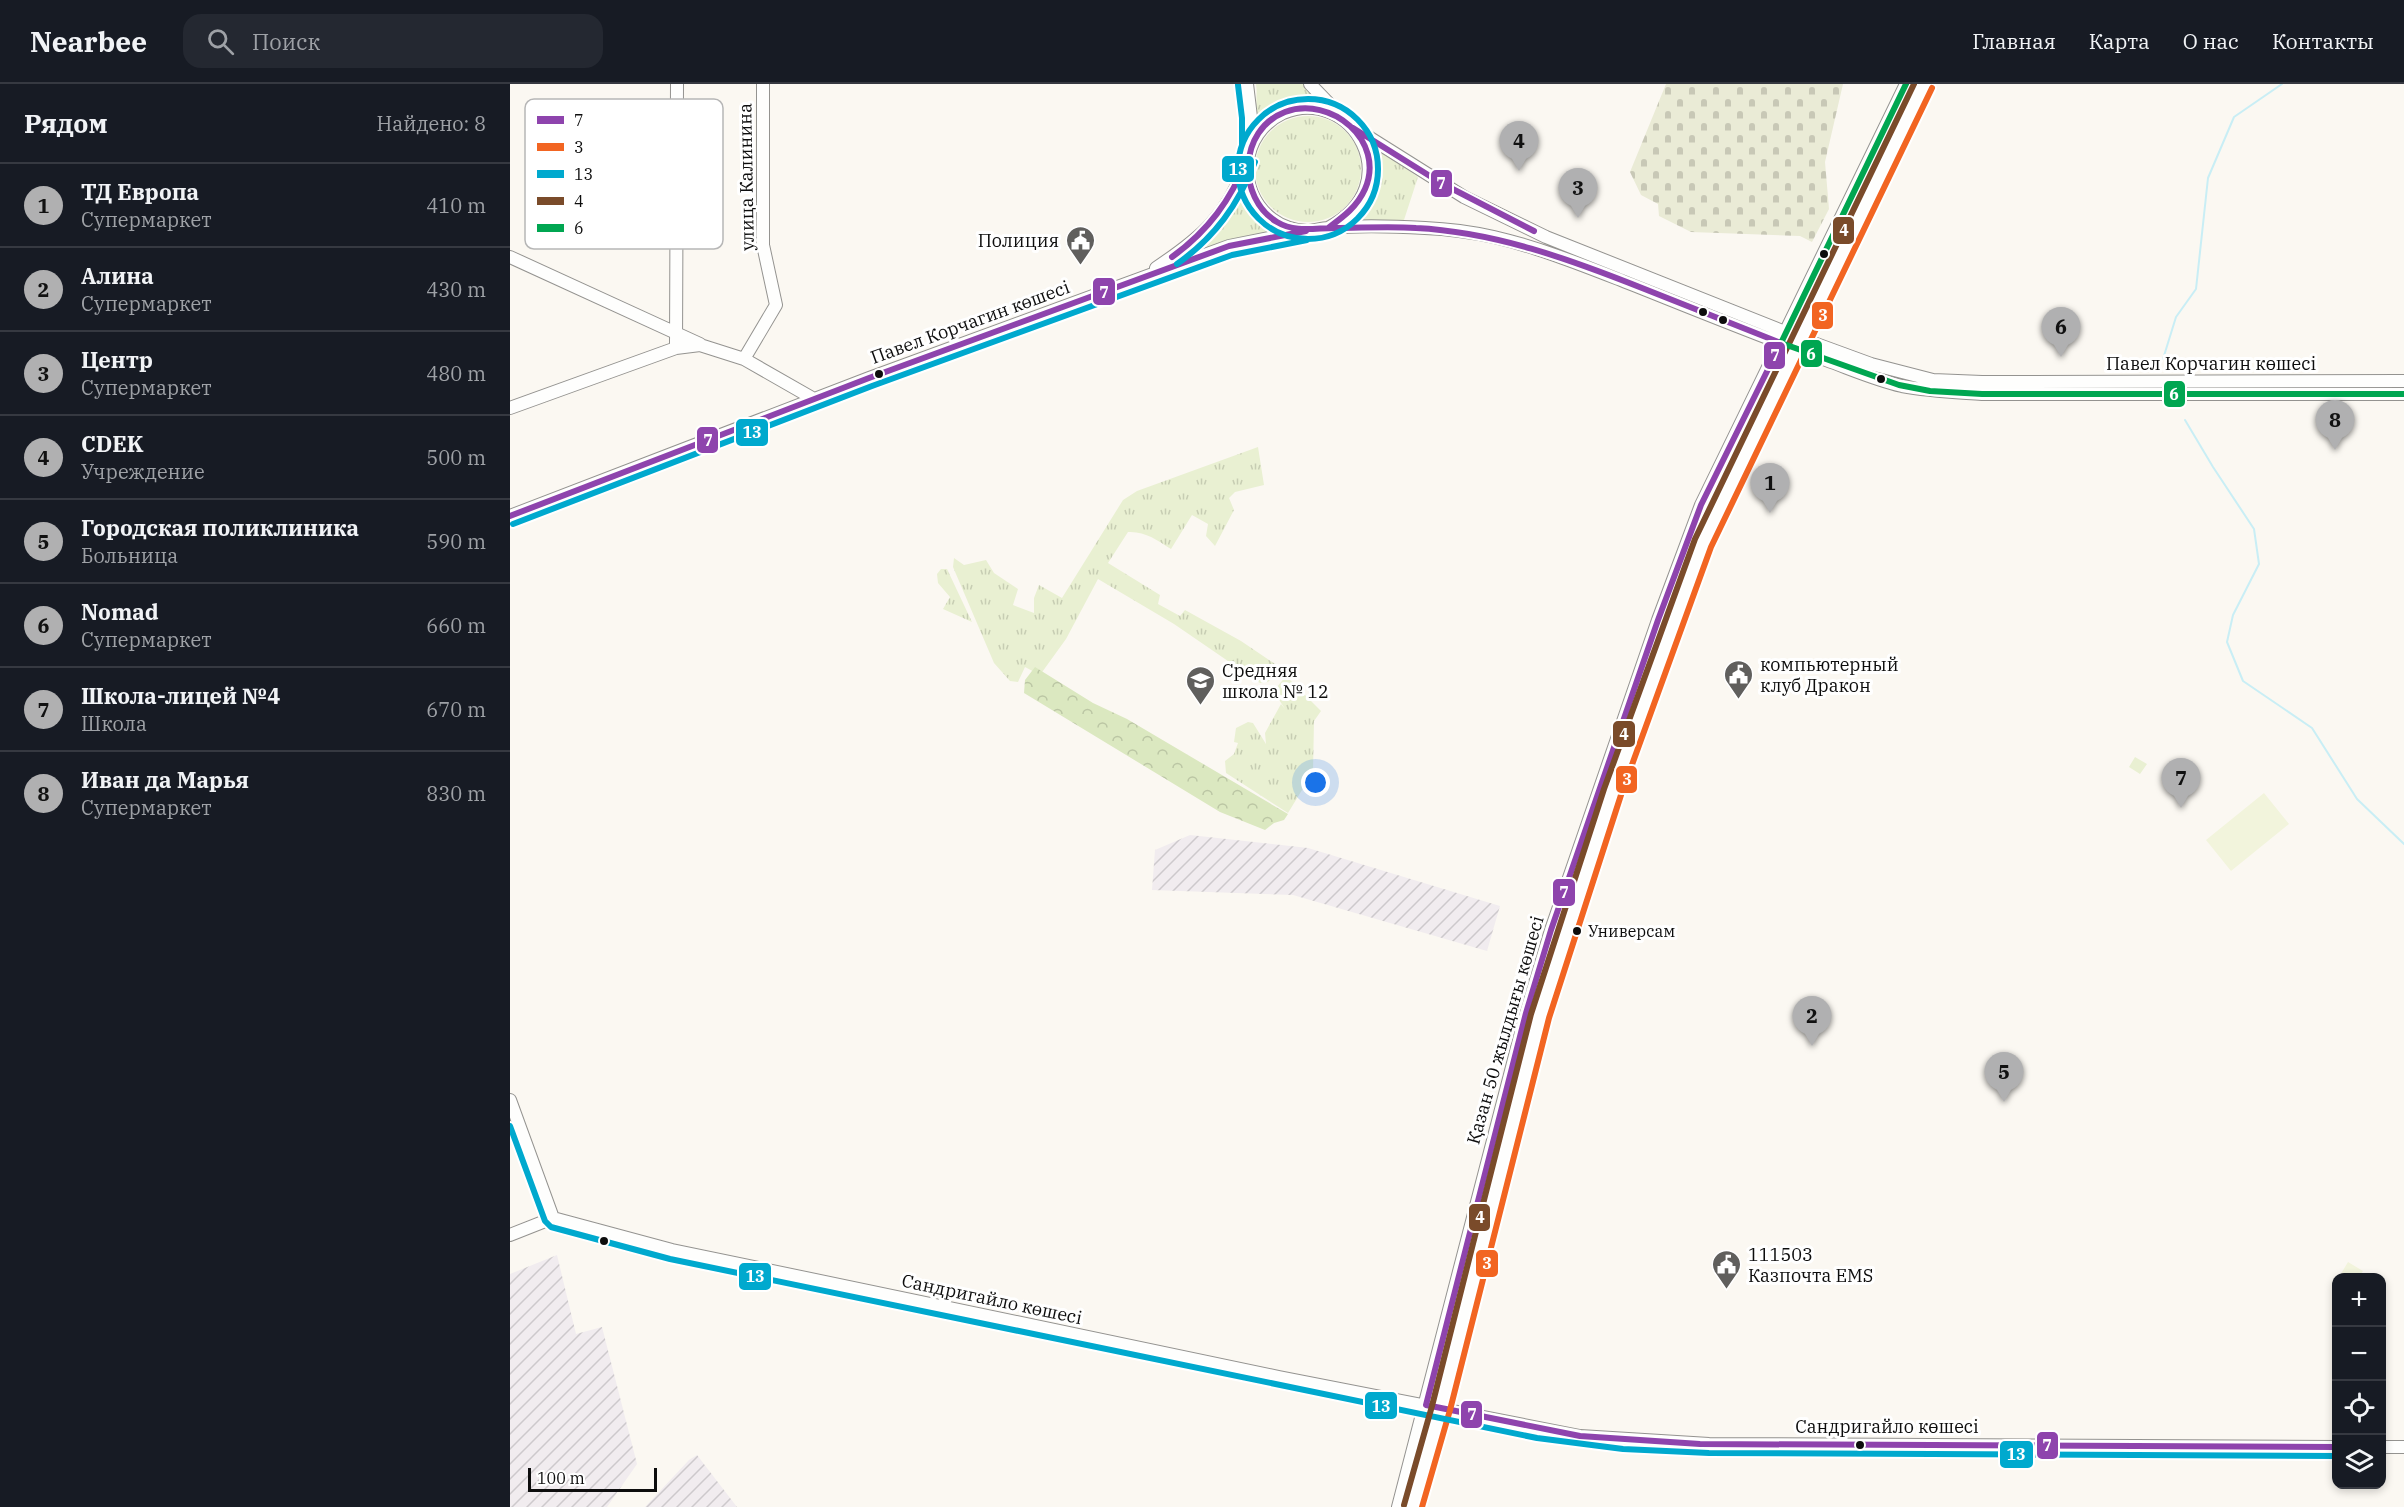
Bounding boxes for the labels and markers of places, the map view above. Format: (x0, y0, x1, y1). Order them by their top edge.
pin: 4 (1500, 122, 1538, 171)
pin: 3 (1558, 168, 1598, 218)
public building icon: Полиция (1064, 224, 1096, 266)
place label: Полиция (978, 229, 1059, 252)
unlabelled marker (1818, 248, 1830, 260)
unlabelled marker (1697, 306, 1709, 318)
pin: 6 (2042, 308, 2080, 357)
unlabelled marker (1717, 314, 1729, 326)
unlabelled marker (873, 368, 885, 380)
unlabelled marker (1875, 373, 1887, 385)
pin: 8 (2316, 400, 2354, 450)
pin: 1 (1750, 464, 1790, 513)
place label: компьютерный клуб Дракон (1760, 653, 1899, 697)
public building icon: компьютерный клуб Дракон (1723, 658, 1755, 700)
place label: Средняя школа № 12 (1222, 659, 1329, 703)
school or university icon: Средняя школа № 12 (1185, 664, 1217, 706)
pin: 7 (2162, 758, 2200, 808)
place label: Универсам (1588, 921, 1675, 941)
marker: Универсам (1571, 925, 1583, 937)
pin: 2 (1792, 996, 1832, 1046)
pin: 5 (1984, 1052, 2024, 1102)
unlabelled marker (598, 1235, 610, 1247)
place label: 111503 Казпочта EMS (1748, 1243, 1873, 1287)
public building icon: 111503 Казпочта EMS (1711, 1248, 1743, 1290)
unlabelled marker (1854, 1439, 1866, 1451)

